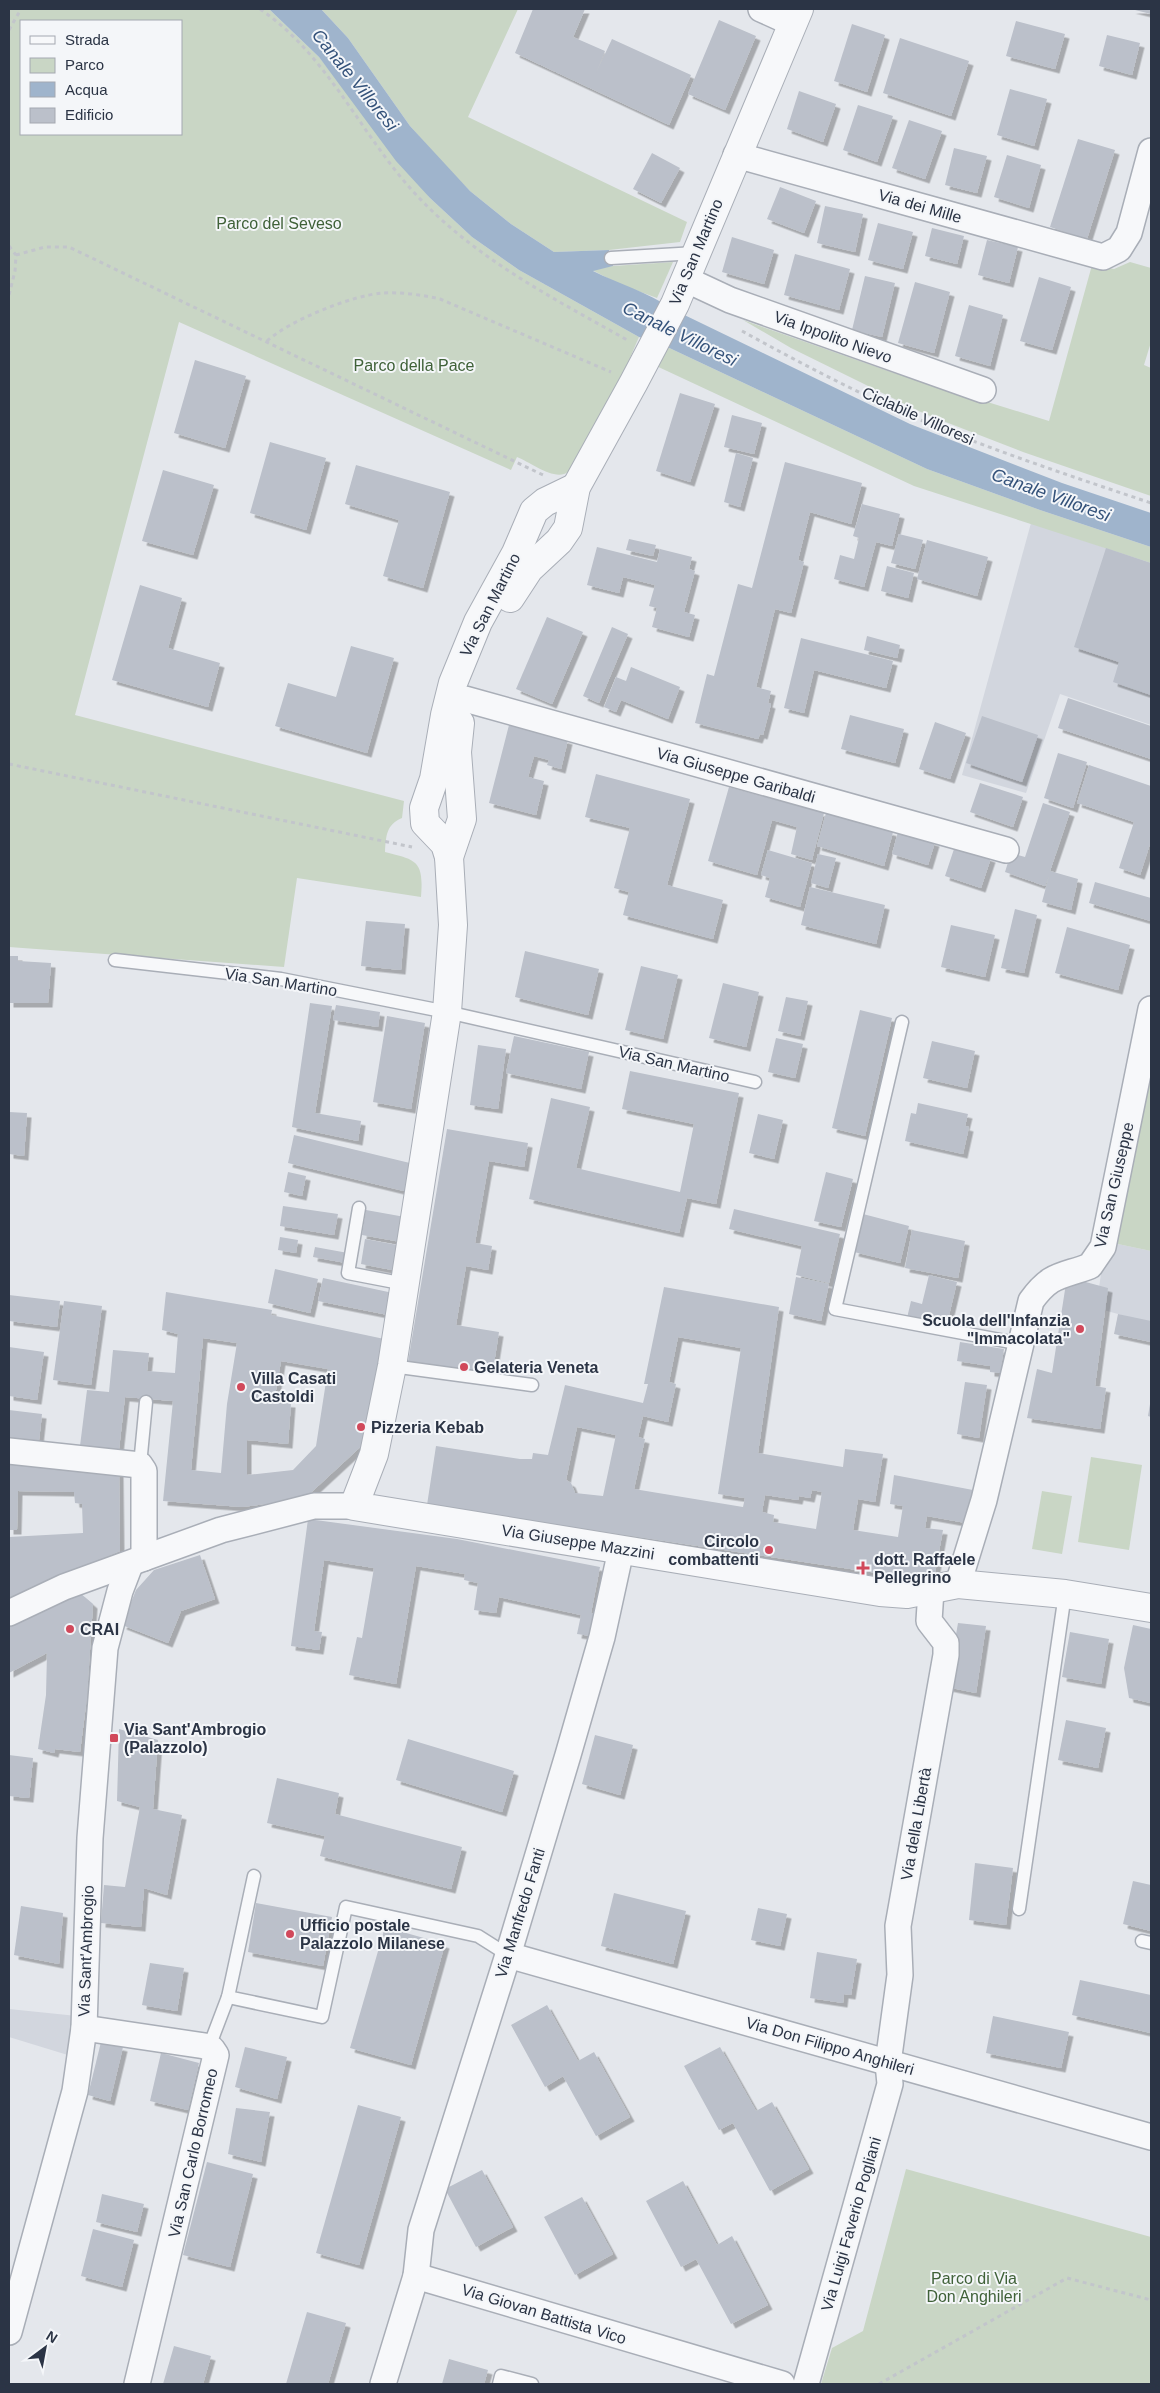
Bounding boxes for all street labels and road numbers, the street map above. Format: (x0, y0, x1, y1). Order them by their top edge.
street label: Via dei Mille (876, 186, 964, 226)
street label: Via San Martino (666, 196, 726, 308)
street label: Via Ippolito Nievo (772, 308, 894, 366)
street label: Ciclabile Villoresi (859, 384, 977, 448)
street label: Via San Martino (457, 550, 523, 659)
street label: Via Giuseppe Garibaldi (655, 744, 817, 806)
street label: Via San Martino (224, 965, 339, 999)
street label: Via San Martino (617, 1043, 731, 1085)
street label: Via San Giuseppe (1091, 1120, 1137, 1250)
street label: Via Giuseppe Mazzini (500, 1522, 656, 1562)
street label: Via della Libertà (898, 1766, 934, 1882)
street label: Via Manfredo Fanti (492, 1846, 548, 1980)
street label: Via Sant'Ambrogio (75, 1885, 97, 2017)
street label: Via Don Filippo Anghileri (744, 2014, 916, 2078)
street label: Via San Carlo Borromeo (165, 2067, 221, 2239)
street label: Via Luigi Faverio Pogliani (818, 2135, 884, 2313)
street label: Via Giovan Battista Vico (460, 2281, 628, 2347)

